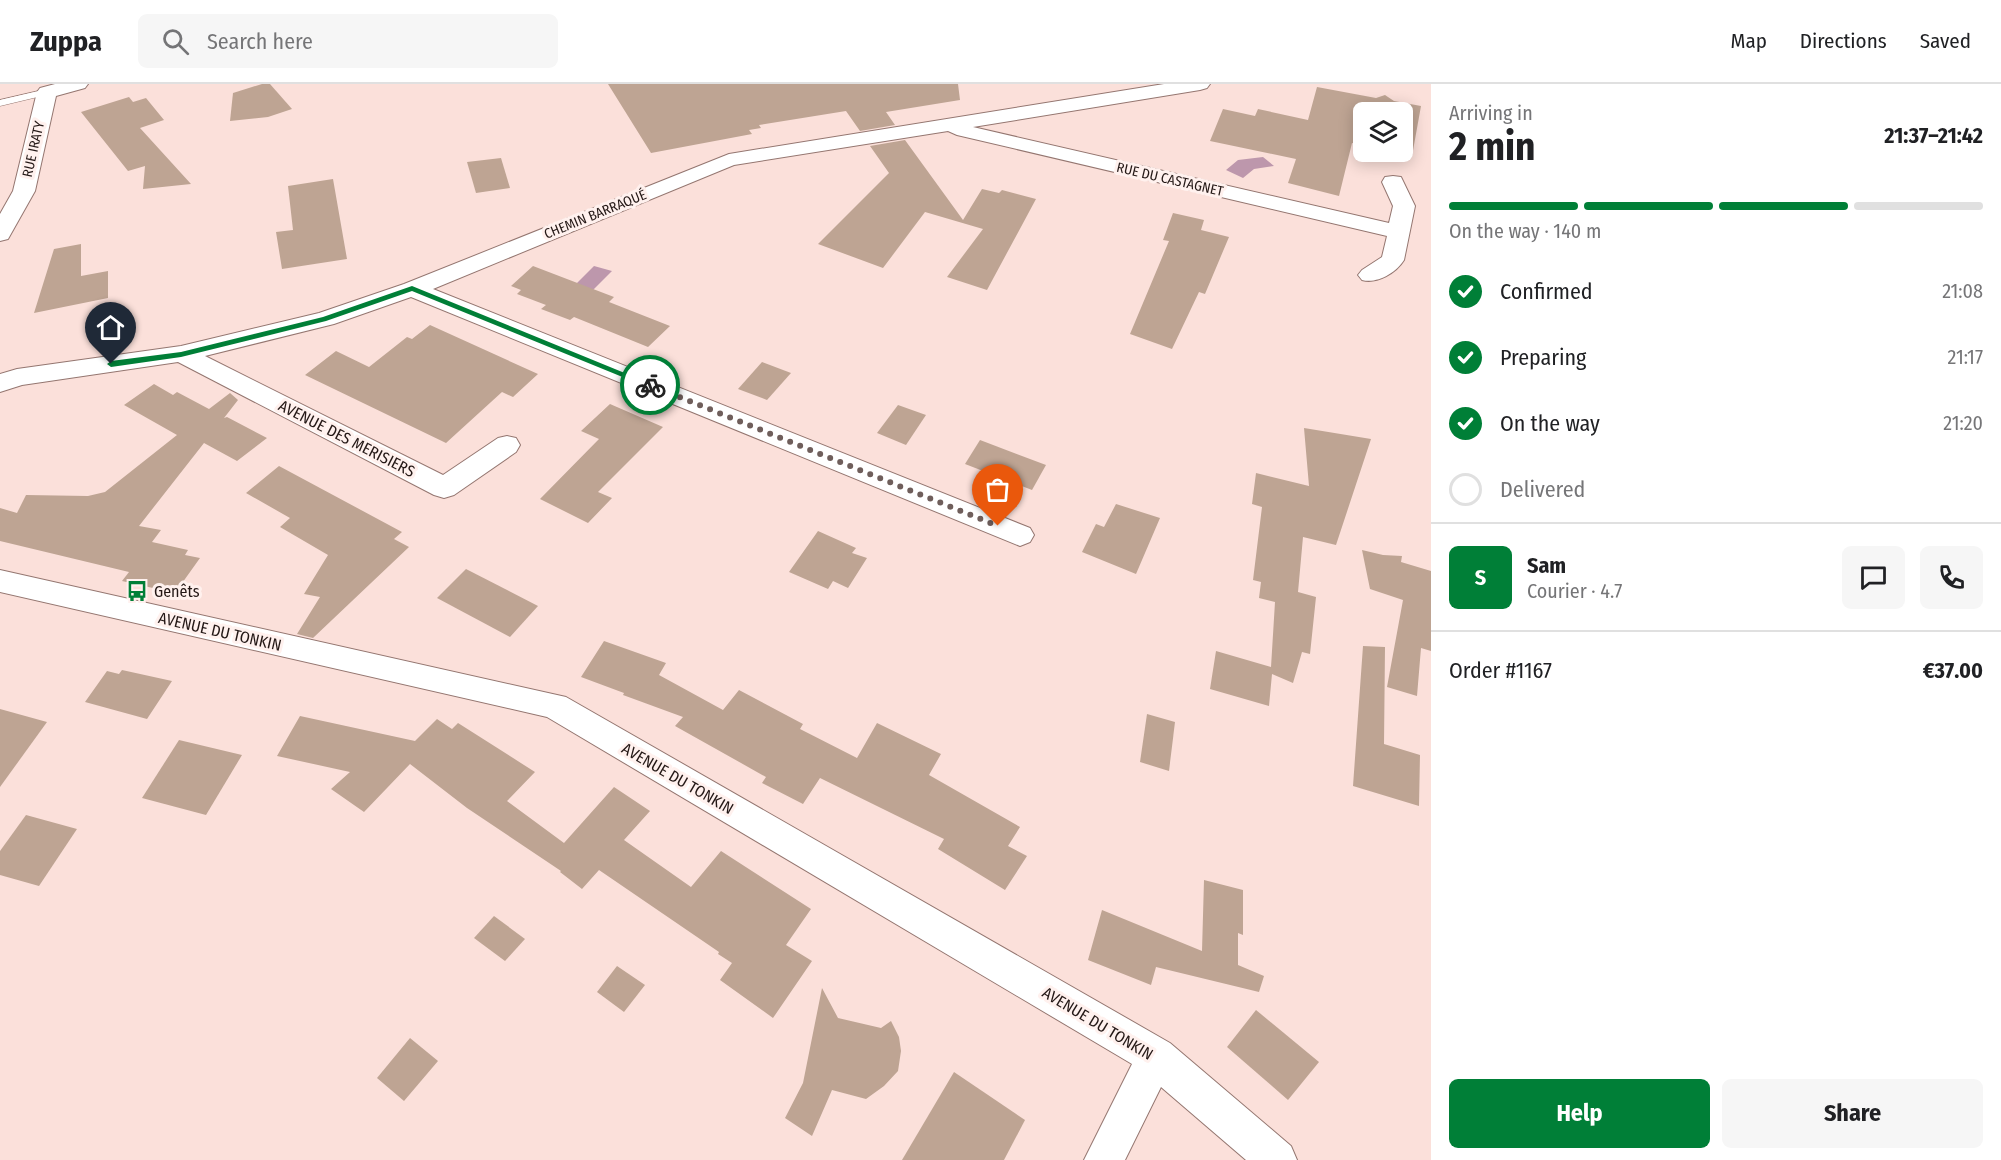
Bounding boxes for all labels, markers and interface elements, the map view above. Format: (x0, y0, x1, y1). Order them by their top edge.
search box (138, 14, 558, 68)
text: Zuppa (30, 25, 102, 58)
icon: search (159, 25, 192, 58)
text: Search here (207, 28, 313, 55)
text: Map (1730, 28, 1767, 54)
text: Directions (1800, 28, 1887, 54)
text: Saved (1920, 28, 1971, 54)
text: Arriving in (1449, 101, 1533, 125)
map controls (1353, 102, 1413, 162)
button: layers (1353, 102, 1413, 162)
street label: RUE IRATY (19, 119, 48, 179)
text: 21:37–21:42 (1884, 122, 1983, 149)
text: 2 min (1449, 124, 1535, 170)
street label: RUE DU CASTAGNET (1115, 159, 1225, 200)
street label: CHEMIN BARRAQUÉ (541, 185, 649, 243)
text: On the way · 140 m (1449, 219, 1601, 243)
icon: check (1449, 275, 1482, 308)
text: Confirmed (1500, 278, 1593, 305)
text: 21:08 (1942, 279, 1983, 303)
pin (85, 302, 136, 364)
icon: home (94, 311, 127, 344)
icon: check (1449, 341, 1482, 374)
text: Preparing (1500, 344, 1586, 371)
text: 21:17 (1948, 345, 1983, 369)
courier (620, 355, 680, 415)
icon: bike (634, 369, 667, 402)
street label: AVENUE DES MERISIERS (275, 396, 418, 481)
icon: check (1449, 407, 1482, 440)
text: On the way (1500, 410, 1600, 437)
text: 21:20 (1943, 411, 1983, 435)
pin (972, 464, 1023, 526)
icon: bag (981, 473, 1014, 506)
text: Delivered (1500, 476, 1585, 503)
button: chat (1842, 546, 1905, 609)
button: phone (1920, 546, 1983, 609)
text: Sam (1527, 552, 1566, 579)
text: S (1475, 564, 1486, 591)
bus stop icon: Genêts (125, 579, 149, 603)
text: Courier · 4.7 (1527, 579, 1622, 603)
place label: Genêts (154, 582, 200, 601)
street label: AVENUE DU TONKIN (157, 608, 283, 655)
text: Order #1167 (1449, 657, 1552, 684)
text: €37.00 (1923, 657, 1983, 684)
street label: AVENUE DU TONKIN (619, 739, 737, 818)
street label: AVENUE DU TONKIN (1039, 983, 1156, 1064)
button: Help (1449, 1079, 1710, 1148)
button: Share (1722, 1079, 1983, 1148)

